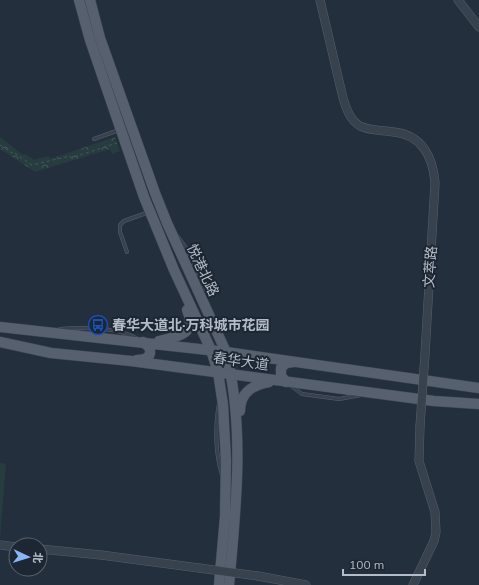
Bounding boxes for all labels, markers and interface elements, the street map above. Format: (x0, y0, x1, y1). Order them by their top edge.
street label: 悦港北路 (183, 241, 223, 299)
street label: 文萃路 (420, 245, 440, 289)
bus stop icon: 春华大道北·万科城市花园 (87, 314, 109, 336)
place label: 春华大道北·万科城市花园 (112, 316, 270, 334)
street label: 春华大道 (212, 348, 270, 374)
north arrow (8, 537, 48, 577)
scale bar (343, 551, 425, 577)
text: 北 (31, 552, 45, 564)
text: 100 m (349, 557, 384, 572)

